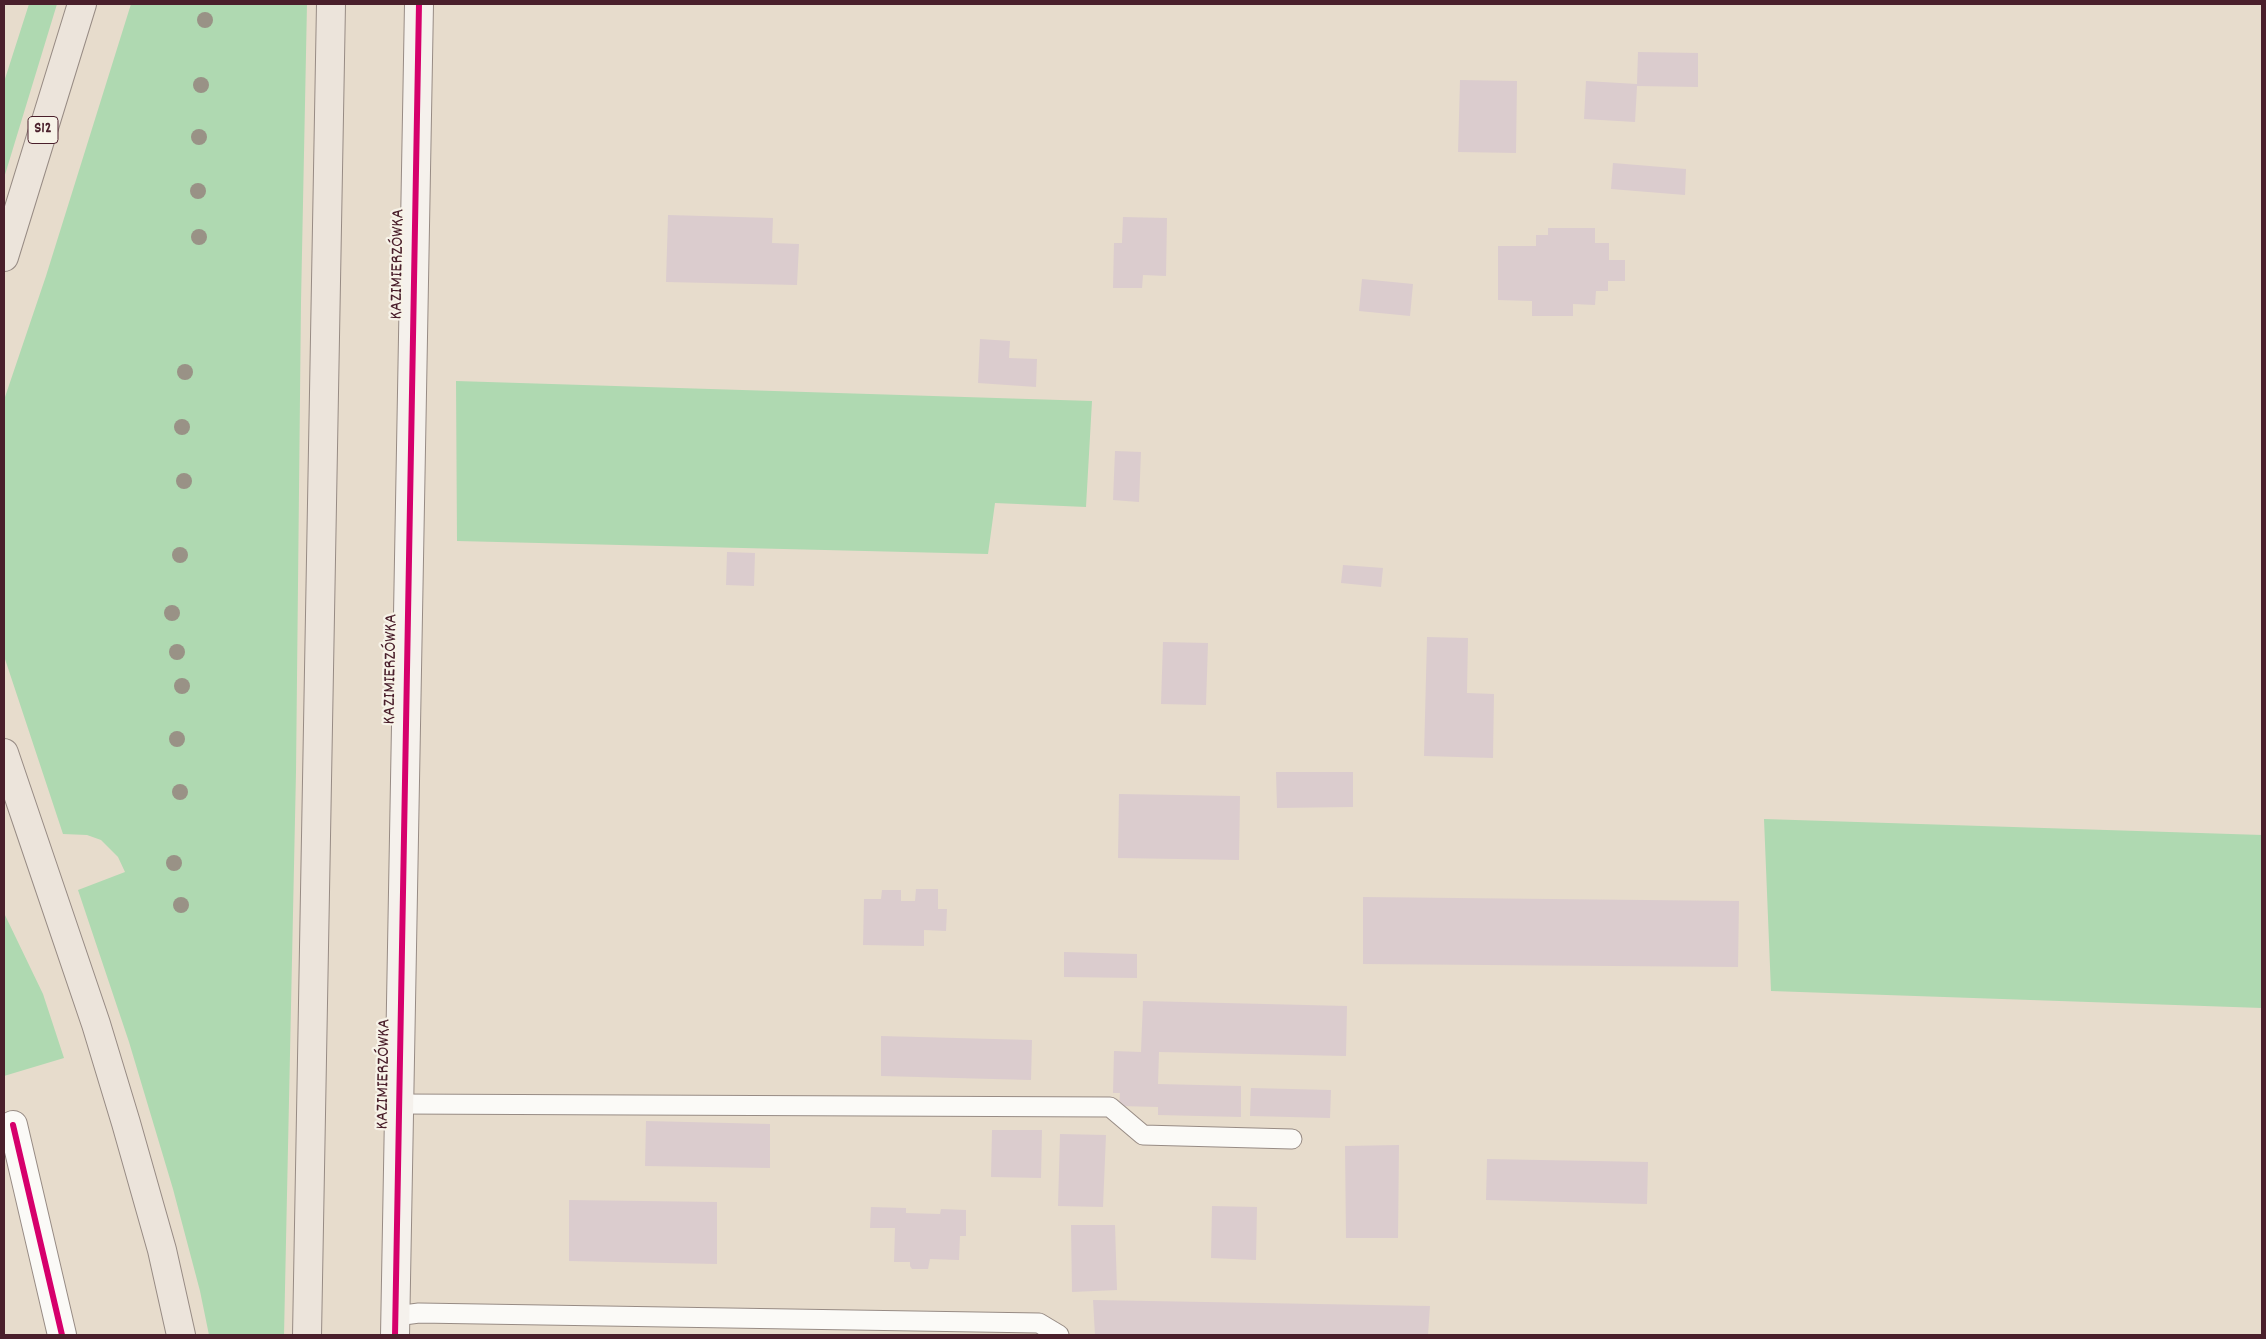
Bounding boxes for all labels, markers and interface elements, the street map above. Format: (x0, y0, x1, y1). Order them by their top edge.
road number: S12 (28, 116, 58, 144)
street label: KAZIMIERZÓWKA (387, 208, 411, 320)
street label: KAZIMIERZÓWKA (380, 613, 404, 725)
street label: KAZIMIERZÓWKA (373, 1018, 397, 1130)

